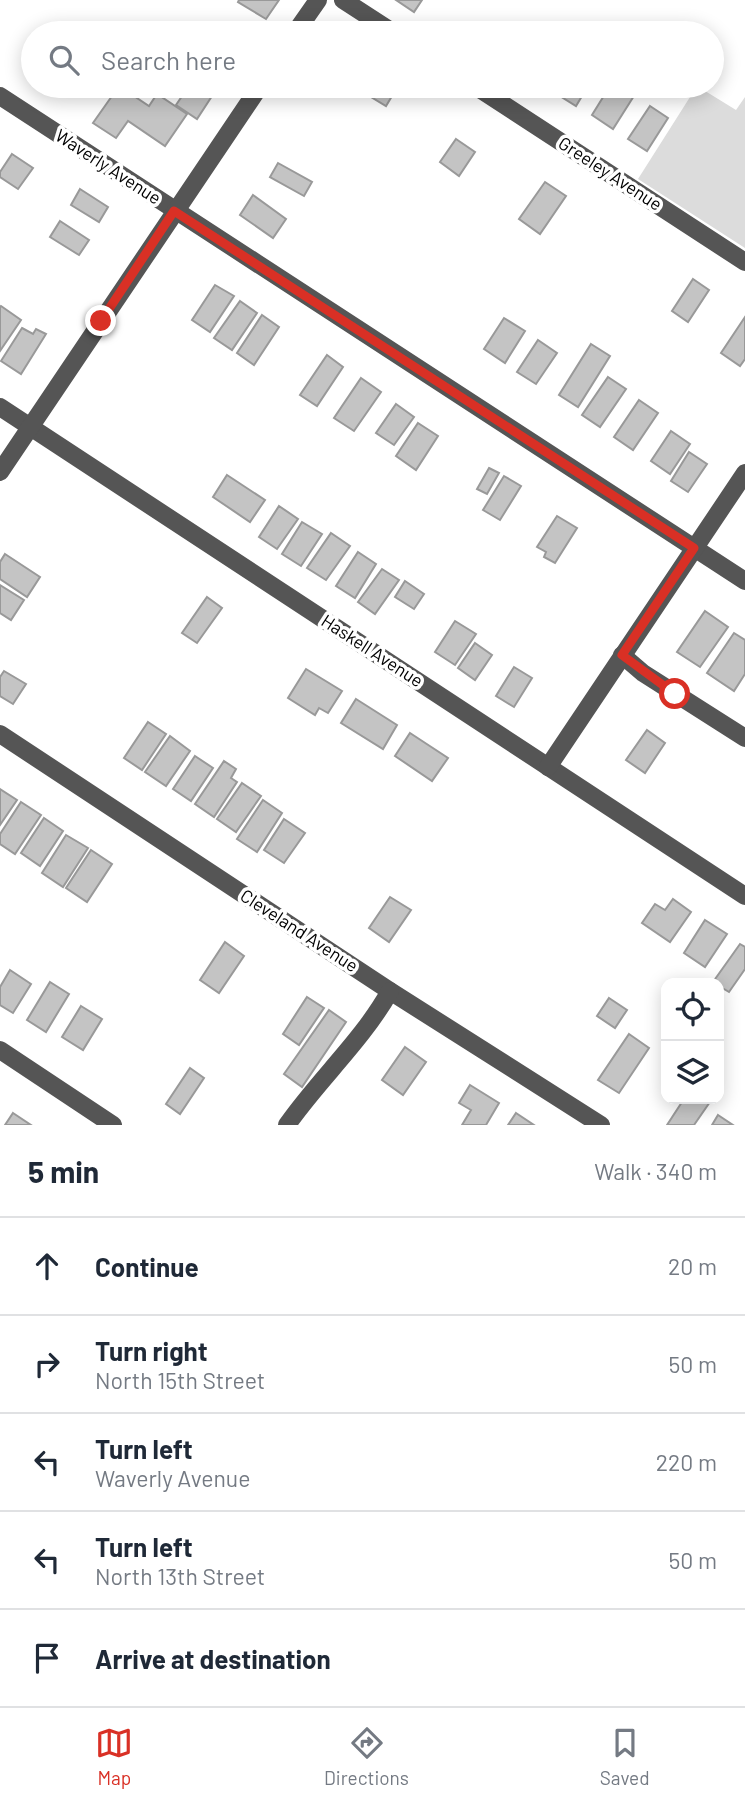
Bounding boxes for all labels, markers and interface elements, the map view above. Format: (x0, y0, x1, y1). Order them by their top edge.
search box (21, 21, 724, 98)
icon: search (45, 41, 83, 79)
text: Search here (101, 44, 236, 75)
street label: Waverly Avenue (52, 124, 166, 209)
street label: Greeley Avenue (555, 131, 667, 215)
route end (85, 305, 116, 336)
street label: Haskell Avenue (317, 609, 428, 691)
route start (659, 678, 690, 709)
street label: Cleveland Avenue (237, 884, 362, 976)
map controls (661, 978, 724, 1104)
button: locate (661, 978, 724, 1041)
button: layers (661, 1041, 724, 1104)
text: 5 min (28, 1153, 99, 1189)
text: Walk · 340 m (594, 1157, 717, 1185)
icon: ahead (28, 1247, 66, 1285)
text: Continue (95, 1251, 199, 1282)
text: 20 m (668, 1252, 717, 1280)
text: Turn right (95, 1335, 208, 1366)
icon: right (28, 1345, 66, 1383)
text: 50 m (669, 1350, 717, 1378)
text: North 15th Street (95, 1366, 265, 1394)
text: Turn left (95, 1433, 193, 1464)
icon: left (28, 1443, 66, 1481)
text: 220 m (656, 1448, 717, 1476)
text: Waverly Avenue (95, 1464, 250, 1492)
text: Turn left (95, 1531, 193, 1562)
icon: left (28, 1541, 66, 1579)
text: 50 m (669, 1546, 717, 1574)
text: North 13th Street (95, 1562, 265, 1590)
icon: arrive (28, 1639, 66, 1677)
text: Arrive at destination (95, 1643, 331, 1674)
tab: Map (95, 1724, 133, 1789)
tab: Directions (324, 1724, 409, 1789)
tab: Saved (600, 1724, 650, 1789)

